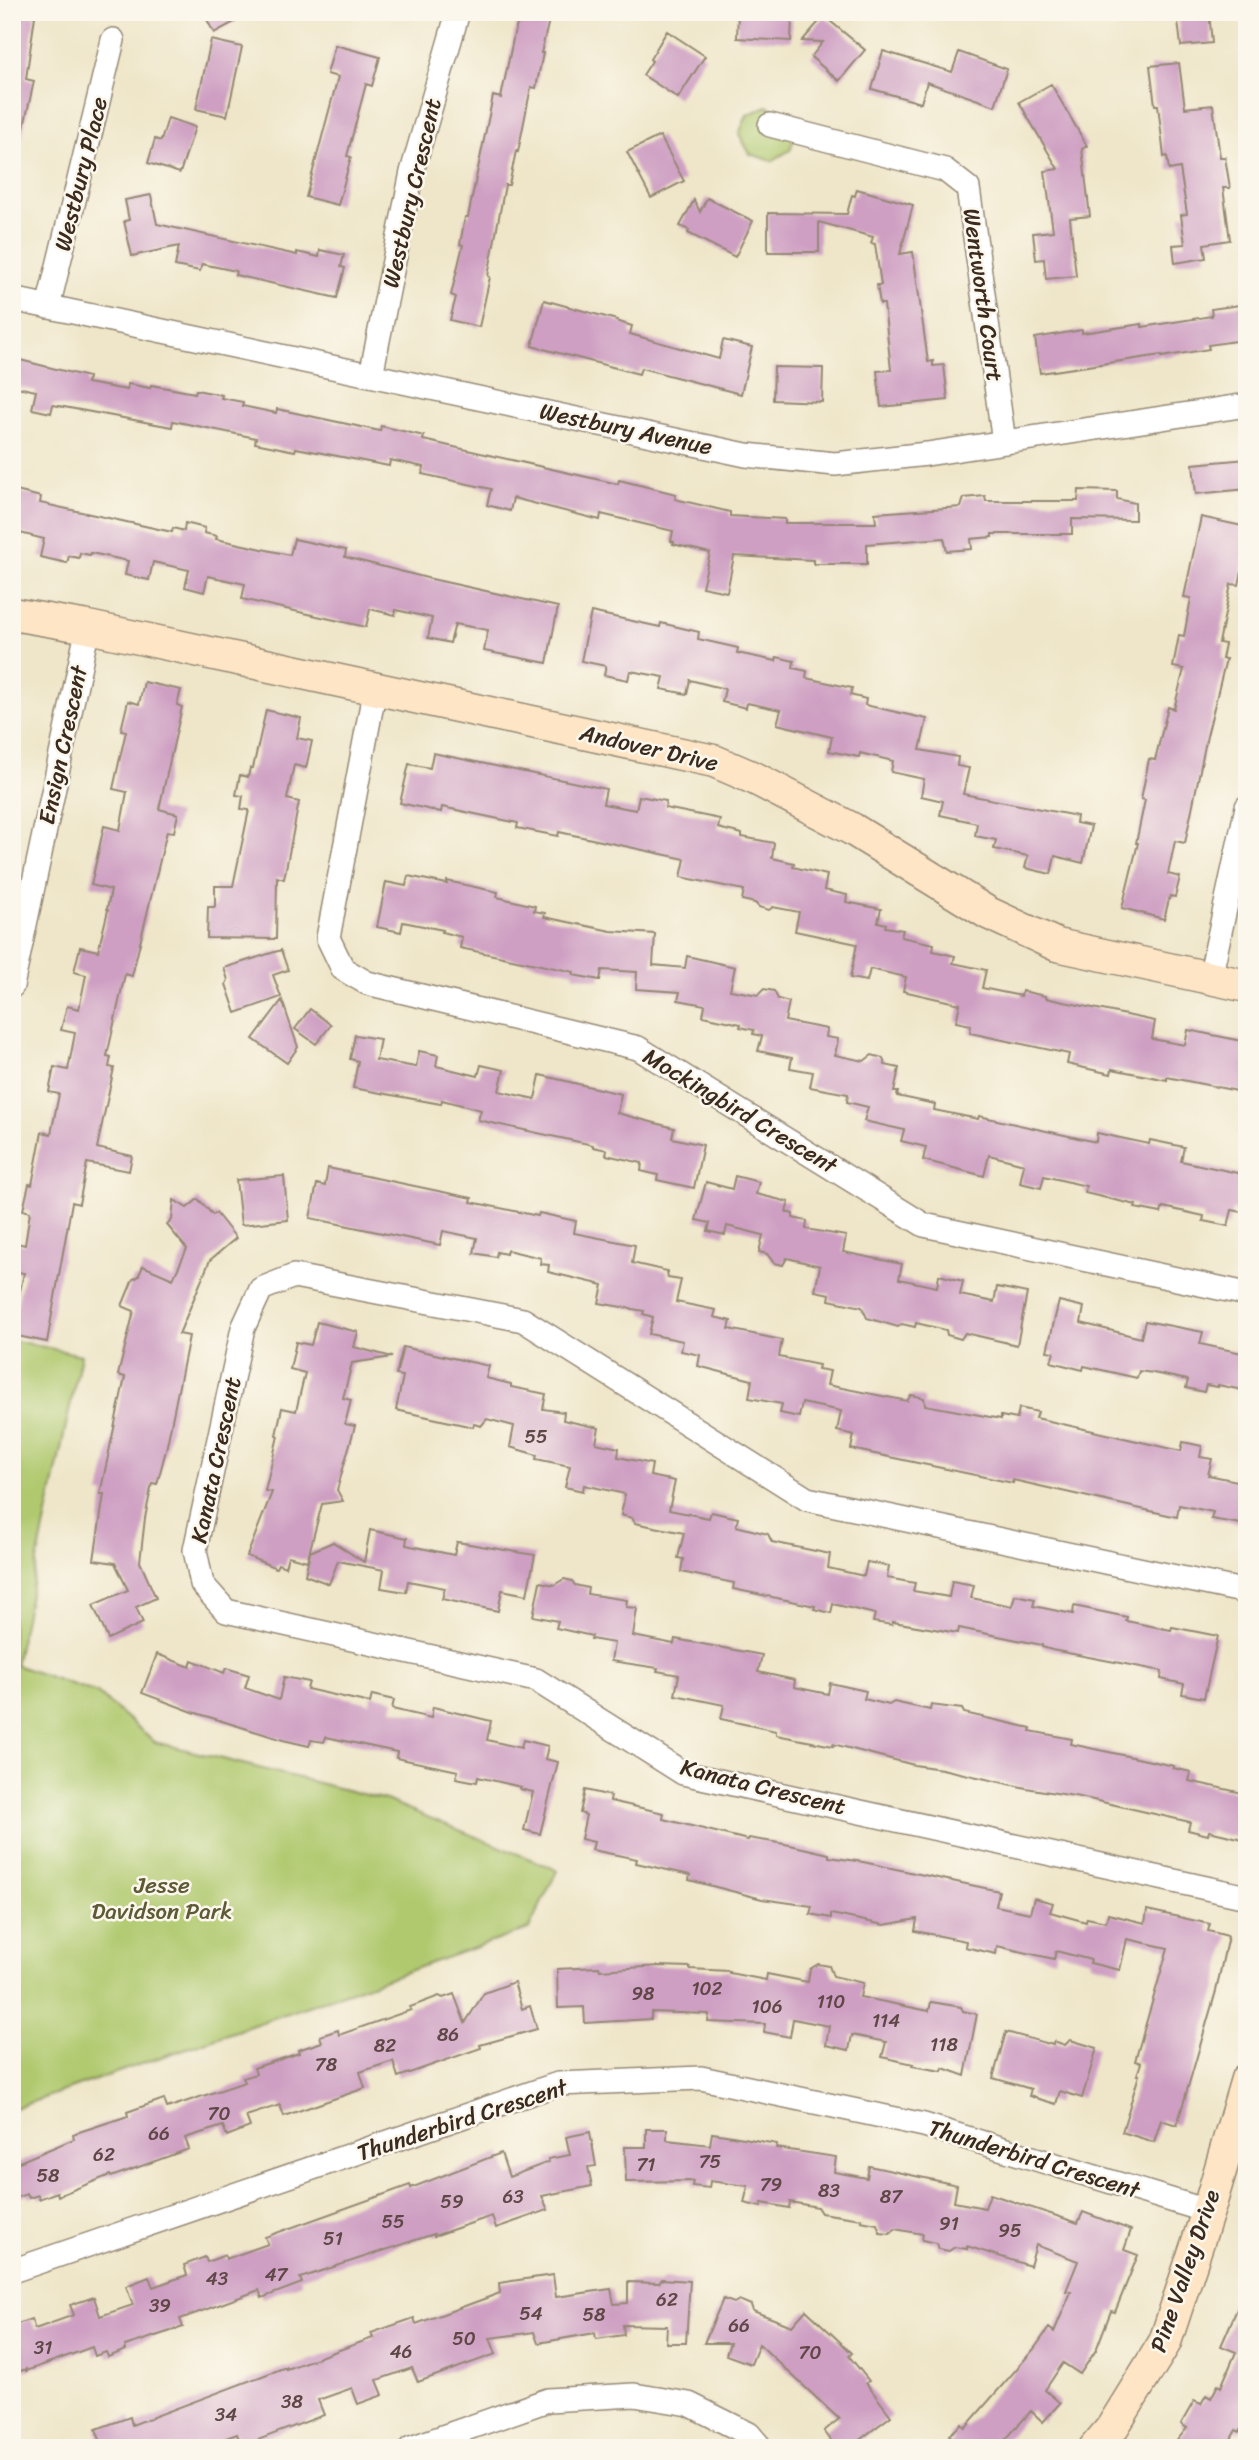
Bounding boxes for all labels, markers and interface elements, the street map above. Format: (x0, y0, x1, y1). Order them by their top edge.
street label: Westbury Place (42, 92, 120, 255)
street label: Westbury Crescent (370, 94, 454, 292)
street label: Wentworth Court (951, 206, 1015, 384)
street label: Westbury Avenue (536, 391, 716, 467)
street label: Ensign Crescent (26, 660, 100, 828)
street label: Andover Drive (575, 712, 723, 784)
street label: Mockingbird Crescent (635, 1037, 847, 1186)
street label: Kanata Crescent (178, 1373, 254, 1547)
house number: 55 (524, 1420, 548, 1453)
street label: Kanata Crescent (676, 1747, 850, 1827)
park label: Jesse Davidson Park (92, 1865, 232, 1932)
house number: 102 (691, 1972, 723, 2005)
house number: 98 (631, 1977, 655, 2010)
house number: 110 (817, 1985, 845, 2018)
house number: 106 (752, 1990, 782, 2023)
house number: 114 (872, 2004, 900, 2037)
house number: 86 (437, 2018, 459, 2051)
house number: 118 (930, 2028, 958, 2061)
house number: 82 (374, 2029, 396, 2062)
house number: 78 (315, 2048, 338, 2081)
street label: Thunderbird Crescent (351, 2066, 574, 2173)
house number: 70 (208, 2097, 230, 2130)
street label: Thunderbird Crescent (923, 2107, 1146, 2211)
house number: 66 (148, 2117, 170, 2150)
house number: 62 (93, 2138, 115, 2171)
house number: 75 (699, 2145, 722, 2178)
house number: 71 (636, 2148, 656, 2181)
house number: 58 (36, 2159, 60, 2192)
house number: 79 (760, 2168, 782, 2201)
house number: 83 (818, 2174, 841, 2207)
house number: 63 (502, 2180, 524, 2213)
house number: 87 (880, 2180, 903, 2213)
street label: Pine Valley Drive (1138, 2184, 1232, 2358)
house number: 59 (440, 2185, 464, 2218)
house number: 55 (381, 2205, 405, 2238)
house number: 91 (939, 2207, 959, 2240)
house number: 95 (998, 2214, 1022, 2247)
house number: 51 (323, 2222, 343, 2255)
house number: 47 (265, 2258, 289, 2291)
house number: 43 (206, 2262, 229, 2295)
house number: 62 (656, 2283, 678, 2316)
house number: 39 (149, 2289, 171, 2322)
house number: 54 (519, 2297, 543, 2330)
house number: 58 (582, 2298, 606, 2331)
house number: 66 (728, 2309, 750, 2342)
house number: 50 (452, 2322, 476, 2355)
house number: 31 (34, 2331, 52, 2364)
house number: 46 (390, 2335, 412, 2368)
house number: 70 (799, 2336, 821, 2369)
house number: 38 (281, 2385, 303, 2418)
house number: 34 (215, 2398, 237, 2431)

